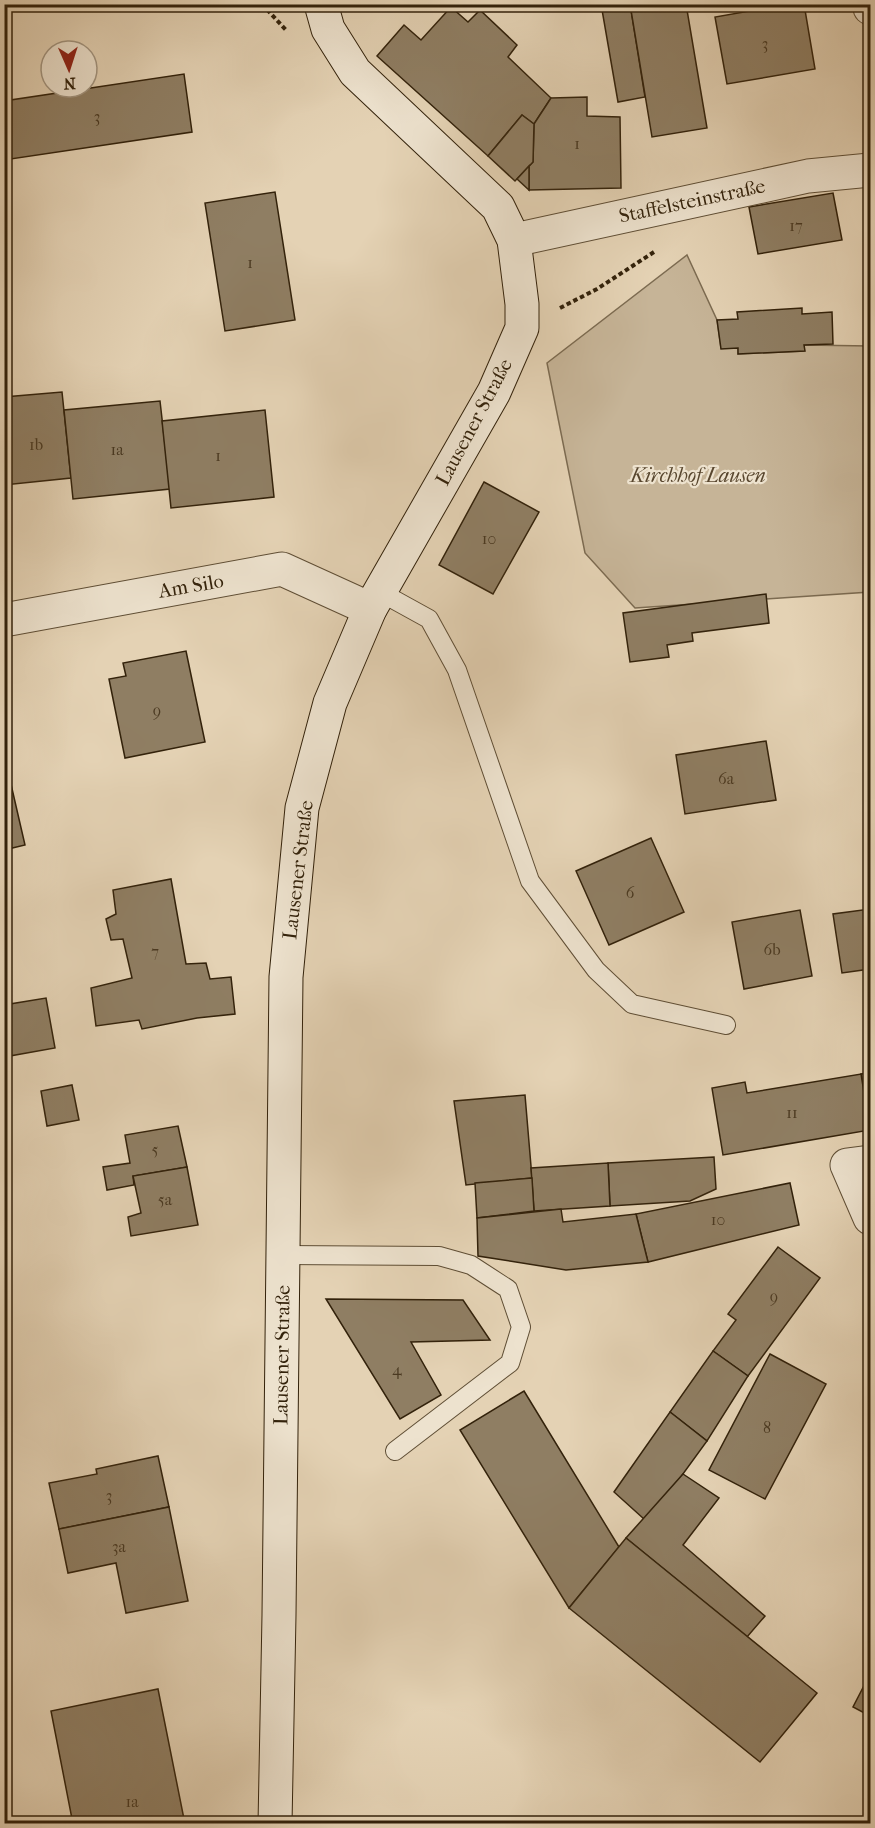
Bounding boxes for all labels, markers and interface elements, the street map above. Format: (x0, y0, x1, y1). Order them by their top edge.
house number: 3 (762, 34, 768, 53)
north arrow (39, 39, 99, 99)
text: N (62, 74, 76, 93)
house number: 3 (94, 107, 100, 126)
house number: 1 (574, 134, 580, 153)
street label: Staffelsteinstraße (617, 174, 767, 228)
house number: 17 (789, 216, 803, 235)
house number: 1 (247, 253, 253, 272)
street label: Lausener Straße (431, 355, 517, 489)
house number: 1b (29, 435, 43, 454)
house number: 1a (110, 440, 124, 459)
house number: 1 (215, 446, 221, 465)
park label: Kirchhof Lausen (628, 464, 766, 487)
house number: 10 (482, 529, 496, 548)
street label: Am Silo (156, 569, 225, 603)
house number: 9 (153, 701, 161, 720)
house number: 6a (718, 769, 735, 788)
street label: Lausener Straße (278, 799, 318, 941)
house number: 6 (626, 883, 635, 902)
house number: 6b (763, 940, 781, 959)
house number: 7 (151, 942, 159, 961)
house number: 11 (786, 1103, 798, 1122)
house number: 5 (152, 1140, 159, 1159)
house number: 5a (158, 1190, 173, 1209)
house number: 10 (711, 1210, 725, 1229)
street label: Lausener Straße (269, 1285, 295, 1425)
house number: 9 (770, 1287, 778, 1306)
house number: 4 (392, 1360, 402, 1379)
house number: 8 (763, 1418, 771, 1437)
house number: 3 (106, 1486, 112, 1505)
house number: 3a (112, 1537, 127, 1556)
house number: 1a (125, 1792, 139, 1811)

